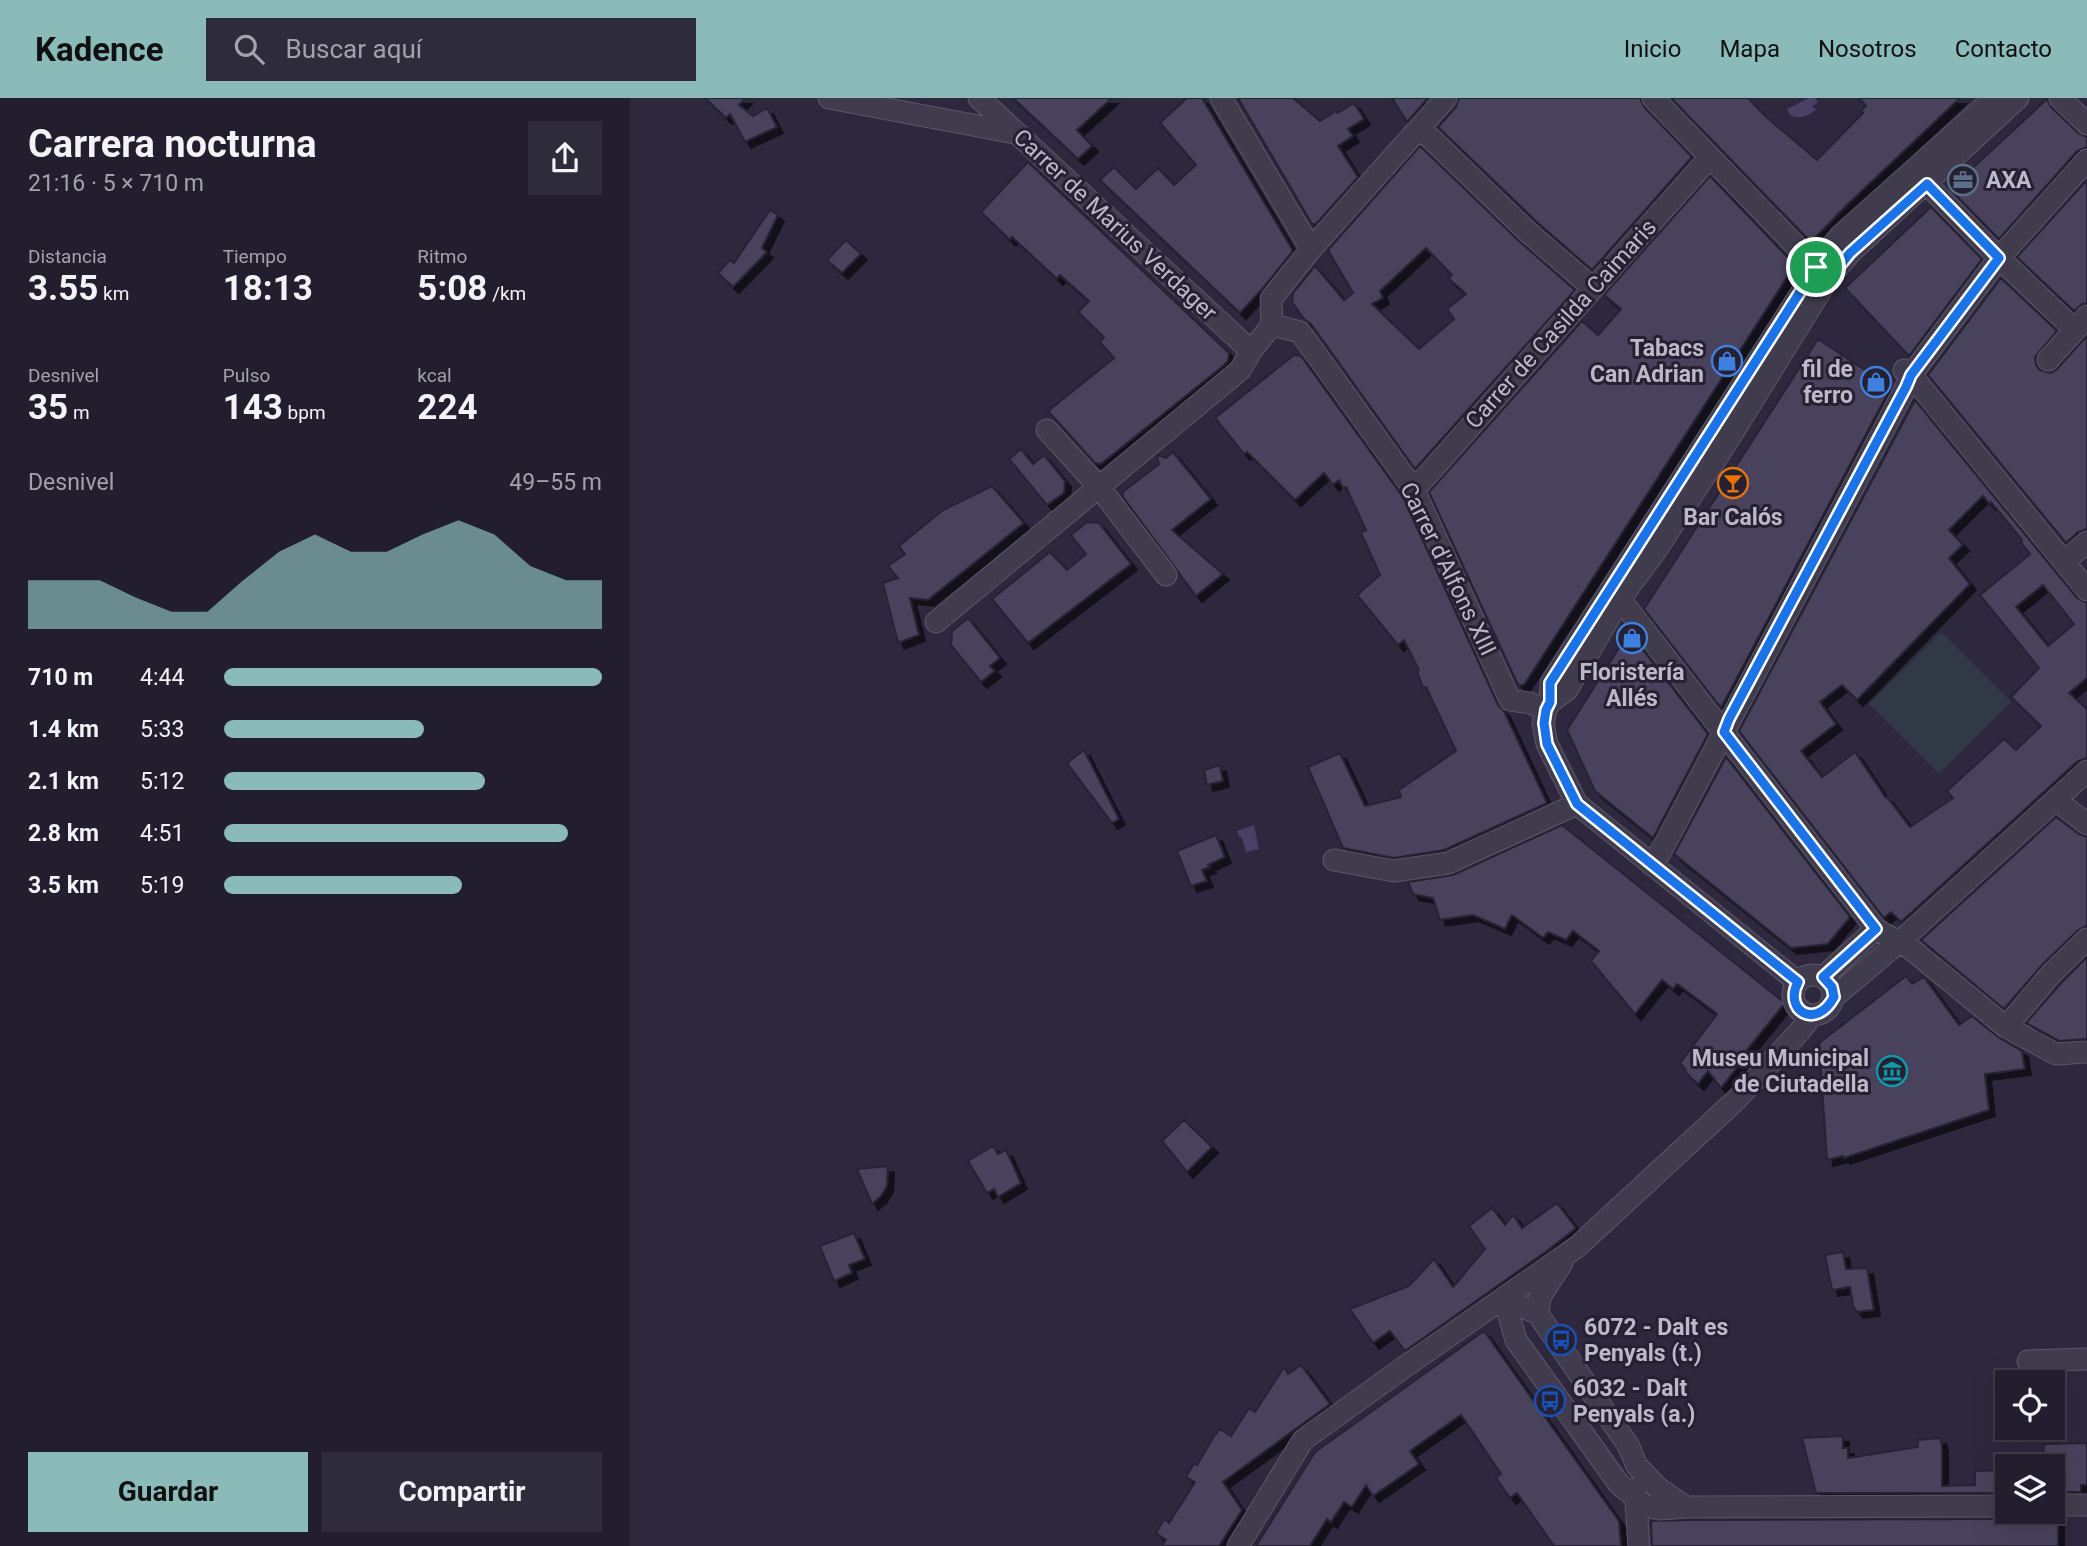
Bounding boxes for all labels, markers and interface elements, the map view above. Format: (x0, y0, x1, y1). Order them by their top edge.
search box (206, 18, 696, 81)
text: Kadence (35, 30, 164, 69)
icon: search (230, 30, 268, 68)
text: Buscar aquí (286, 34, 422, 64)
text: Inicio (1624, 35, 1681, 63)
text: Mapa (1719, 35, 1780, 63)
text: Nosotros (1818, 35, 1917, 63)
text: Contacto (1955, 35, 2052, 63)
button: share (528, 121, 602, 195)
text: Carrera nocturna (28, 122, 317, 166)
street label: Carrer de Marius Verdager (1008, 124, 1222, 326)
office icon: AXA (1946, 163, 1980, 197)
place label: AXA (1986, 167, 2032, 194)
text: 21:16 · 5 × 710 m (28, 170, 204, 197)
street label: Carrer de Casilda Caimaris (1460, 214, 1662, 434)
pin (1786, 237, 1846, 297)
text: Distancia (28, 245, 107, 268)
text: Tiempo (223, 245, 287, 268)
text: Ritmo (417, 245, 467, 268)
icon: arrive (1797, 248, 1835, 286)
text: 3.55 (28, 268, 98, 309)
text: 18:13 (223, 268, 313, 309)
text: 5:08 (417, 268, 487, 309)
text: km (98, 282, 129, 305)
text: /km (487, 282, 526, 305)
place label: Tabacs Can Adrian (1590, 335, 1704, 388)
shop icon: Tabacs Can Adrian (1710, 344, 1744, 378)
place label: fil de ferro (1802, 356, 1853, 409)
text: Desnivel (28, 364, 99, 387)
text: Pulso (223, 364, 270, 387)
text: kcal (417, 364, 452, 387)
shop icon: fil de ferro (1859, 365, 1893, 399)
text: 35 (28, 387, 68, 428)
text: 143 (223, 387, 283, 428)
text: 224 (417, 387, 478, 428)
text: m (68, 401, 90, 424)
text: bpm (283, 401, 326, 424)
bar icon: Bar Calós (1716, 466, 1750, 500)
text: Desnivel (28, 469, 114, 496)
text: 49–55 m (509, 469, 602, 496)
street label: Carrer d'Alfons XIII (1394, 478, 1502, 660)
place label: Bar Calós (1683, 504, 1783, 531)
shop icon: Floristería Allés (1615, 621, 1649, 655)
place label: Floristería Allés (1579, 659, 1685, 712)
text: 710 m (28, 664, 93, 691)
text: 4:44 (140, 664, 184, 691)
text: 1.4 km (28, 716, 99, 743)
text: 5:33 (140, 716, 184, 743)
text: 2.1 km (28, 768, 99, 795)
text: 5:12 (140, 768, 184, 795)
text: 2.8 km (28, 820, 99, 847)
text: 4:51 (140, 820, 184, 847)
text: 3.5 km (28, 872, 99, 899)
text: 5:19 (140, 872, 184, 899)
place label: Museu Municipal de Ciutadella (1692, 1045, 1869, 1098)
museum icon: Museu Municipal de Ciutadella (1875, 1054, 1909, 1088)
place label: 6072 - Dalt es Penyals (t.) (1584, 1314, 1728, 1367)
bus stop icon: 6072 - Dalt es Penyals (t.) (1544, 1323, 1578, 1357)
map controls (1995, 1370, 2065, 1524)
button: locate (1995, 1370, 2065, 1440)
place label: 6032 - Dalt Penyals (a.) (1573, 1375, 1695, 1428)
bus stop icon: 6032 - Dalt Penyals (a.) (1533, 1384, 1567, 1418)
button: Guardar (28, 1452, 308, 1532)
button: Compartir (322, 1452, 602, 1532)
button: layers (1995, 1454, 2065, 1524)

